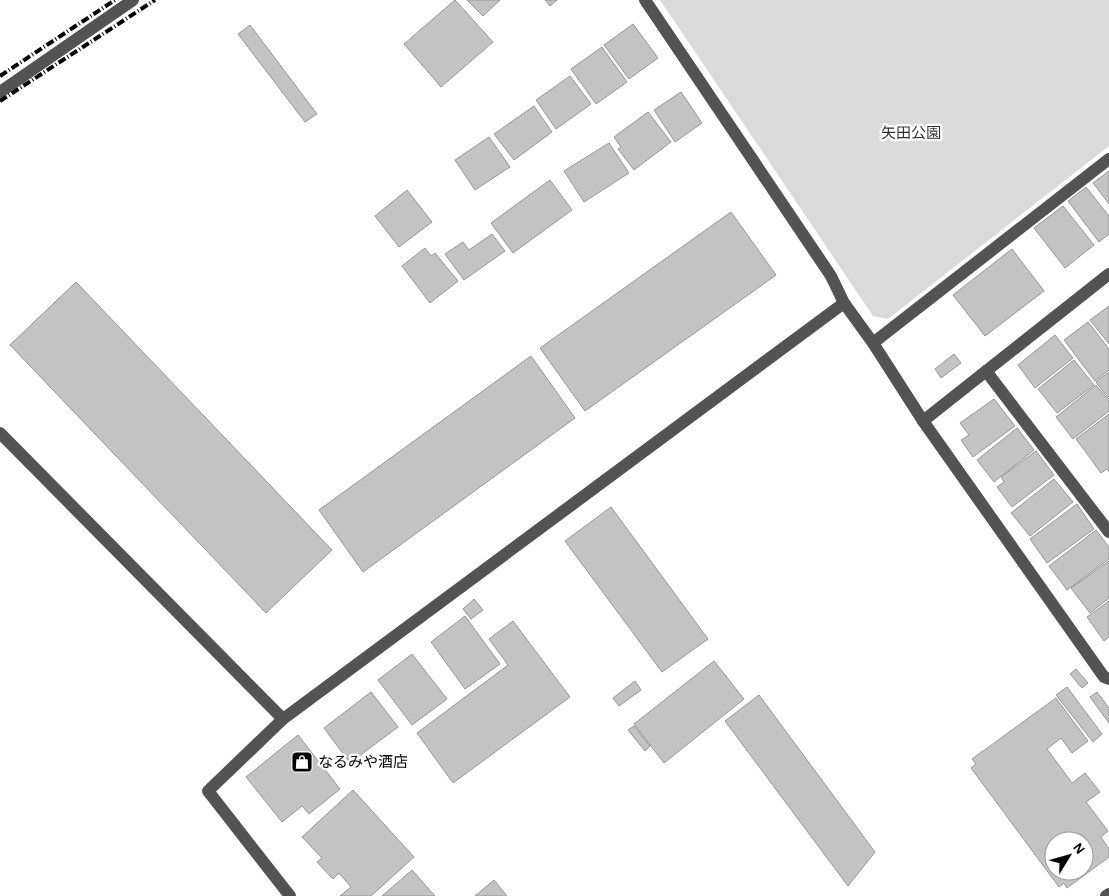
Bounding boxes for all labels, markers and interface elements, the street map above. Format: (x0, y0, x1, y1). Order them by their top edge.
park label: 矢田公園 (881, 125, 941, 141)
shop icon: なるみや酒店 (290, 750, 314, 774)
place label: なるみや酒店 (318, 754, 408, 770)
north arrow (1044, 831, 1094, 881)
text: N (1070, 841, 1087, 857)

